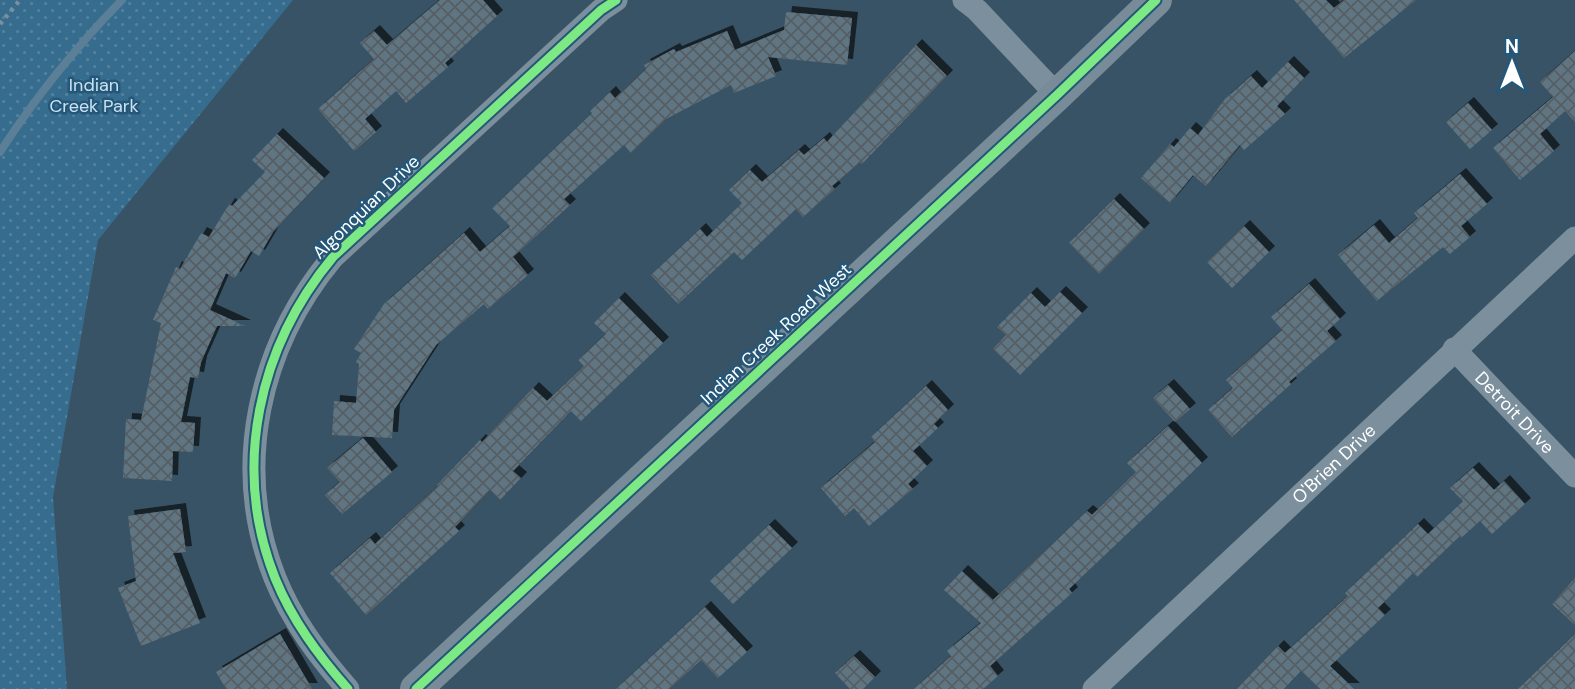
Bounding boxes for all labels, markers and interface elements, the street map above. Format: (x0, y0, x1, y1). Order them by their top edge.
north arrow (1477, 28, 1547, 98)
text: N (1505, 34, 1519, 59)
park label: Indian Creek Park (49, 73, 139, 118)
street label: Algonquian Drive (307, 150, 425, 264)
street label: Indian Creek Road West (696, 258, 856, 410)
street label: Detroit Drive (1470, 366, 1560, 459)
street label: O'Brien Drive (1287, 419, 1381, 509)

